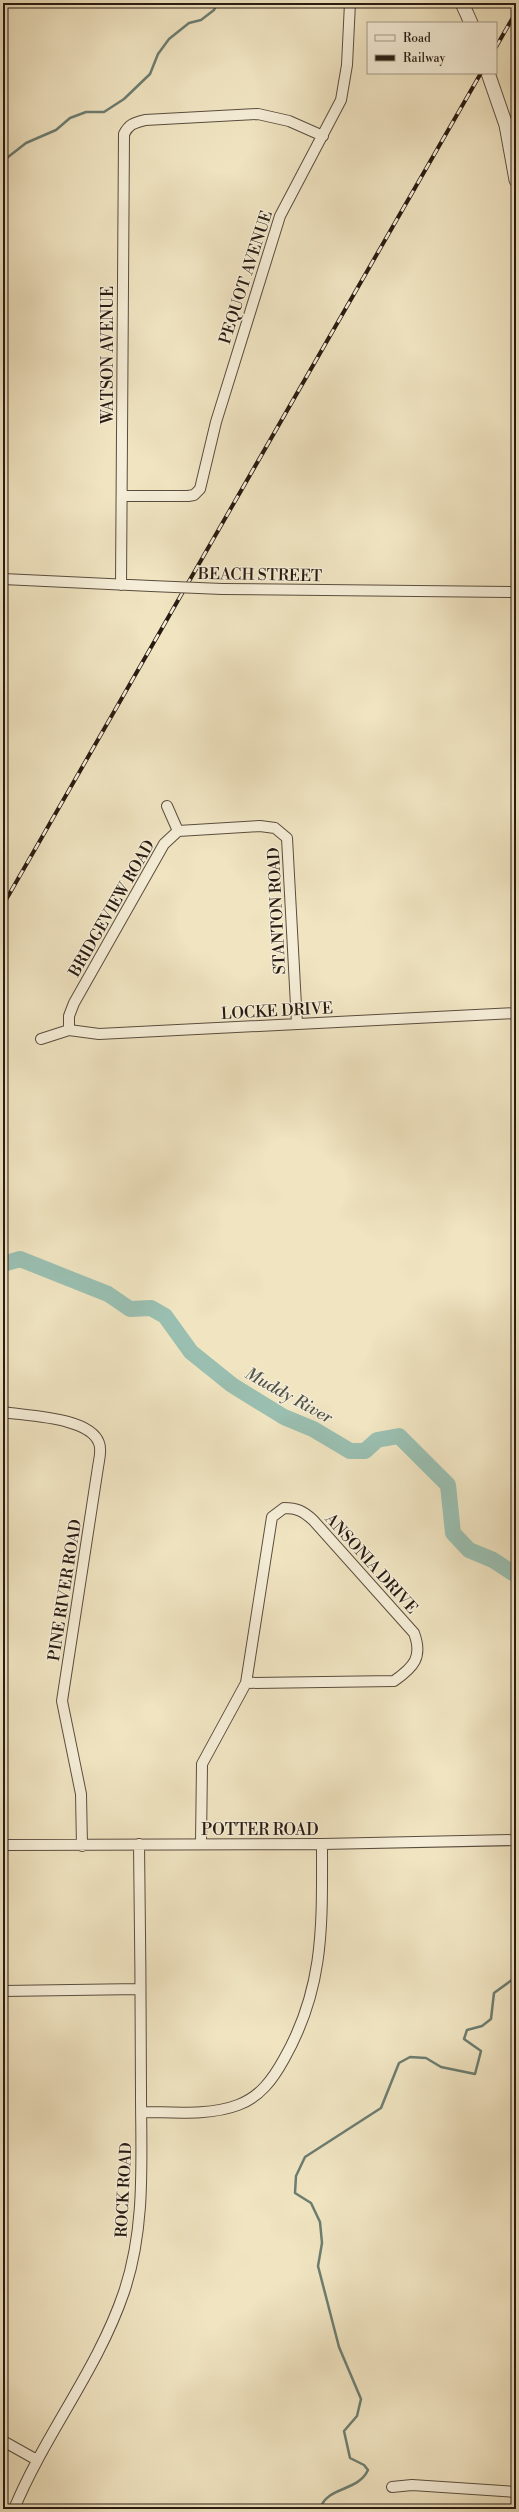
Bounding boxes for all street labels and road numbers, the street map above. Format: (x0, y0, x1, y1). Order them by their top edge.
street label: PEQUOT AVENUE (215, 208, 277, 347)
street label: WATSON AVENUE (98, 286, 118, 425)
street label: BEACH STREET (197, 564, 322, 586)
street label: BRIDGEVIEW ROAD (64, 836, 159, 981)
street label: STANTON ROAD (264, 847, 290, 975)
street label: LOCKE DRIVE (220, 998, 334, 1024)
street label: ANSONIA DRIVE (320, 1508, 422, 1618)
street label: PINE RIVER ROAD (44, 1518, 86, 1662)
street label: POTTER ROAD (201, 1820, 319, 1840)
street label: ROCK ROAD (112, 2142, 136, 2238)

